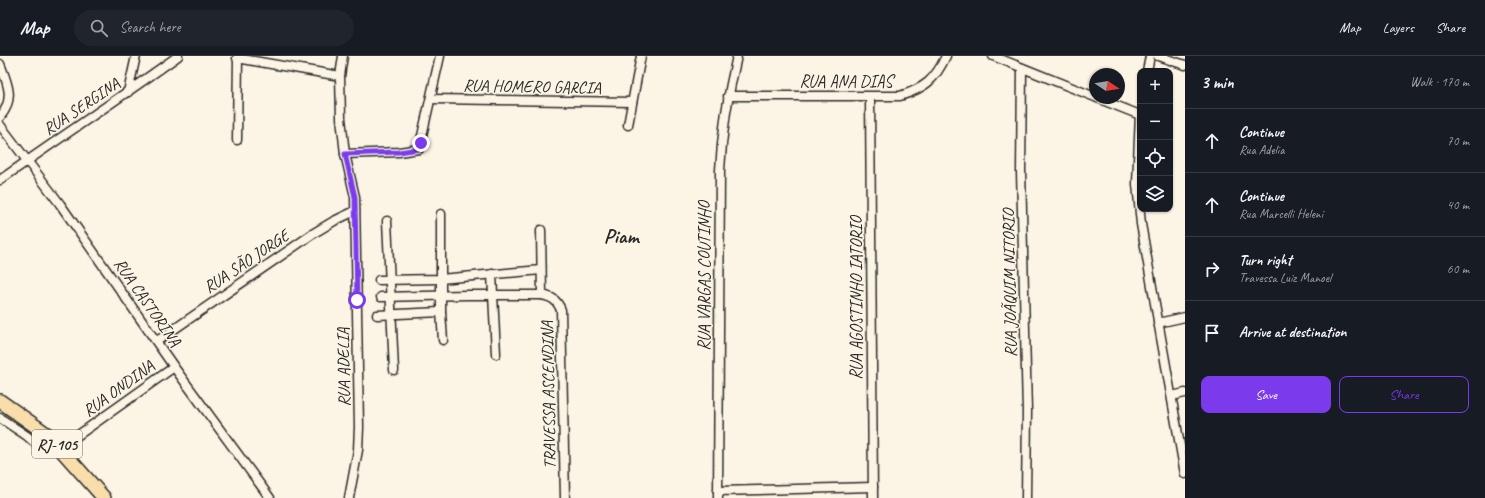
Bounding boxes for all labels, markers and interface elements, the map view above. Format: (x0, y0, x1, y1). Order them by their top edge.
search box (74, 10, 354, 46)
text: Map (20, 16, 50, 40)
icon: search (88, 17, 110, 39)
text: Search here (120, 18, 181, 37)
text: Map (1339, 19, 1361, 36)
text: Layers (1383, 19, 1414, 36)
text: Share (1436, 19, 1465, 36)
north arrow (1089, 68, 1125, 104)
map controls (1137, 68, 1173, 212)
button: + (1137, 68, 1173, 104)
street label: RUA ANA DIAS (800, 71, 896, 92)
text: 3 min (1201, 72, 1234, 93)
street label: RUA SERGINA (39, 73, 124, 140)
text: Walk · 170 m (1410, 74, 1469, 90)
street label: RUA HOMERO GARCIA (463, 75, 602, 98)
button: − (1137, 104, 1173, 140)
text: Continue (1239, 123, 1284, 142)
icon: ahead (1201, 130, 1223, 152)
text: 70 m (1447, 133, 1469, 149)
route end (412, 134, 430, 152)
button: locate (1137, 140, 1173, 176)
text: Rua Adelia (1239, 142, 1284, 158)
button: layers (1137, 176, 1173, 212)
text: Continue (1239, 187, 1284, 206)
icon: ahead (1201, 194, 1223, 216)
text: 40 m (1447, 197, 1469, 213)
street label: RUA VARGAS COUTINHO (694, 200, 715, 351)
text: Rua Marcelli Heleni (1239, 206, 1323, 222)
street label: RUA JOÃQUIM NITORIO (998, 207, 1021, 357)
street label: RUA AGOSTINHO IATORIO (846, 215, 867, 380)
district label: Piam (604, 223, 640, 249)
street label: RUA SÃO JORGE (199, 224, 295, 298)
text: Turn right (1239, 251, 1292, 270)
street label: RUA CASTORINA (109, 254, 186, 351)
icon: right (1201, 258, 1223, 280)
text: 60 m (1447, 261, 1469, 277)
text: Travessa Luiz Manoel (1239, 270, 1331, 286)
route start (348, 291, 366, 309)
street label: TRAVESSA ASCENDINA (537, 319, 560, 469)
icon: arrive (1201, 322, 1223, 344)
text: Arrive at destination (1239, 323, 1346, 342)
street label: RUA ADELIA (332, 327, 355, 407)
street label: RUA ONDINA (79, 355, 158, 421)
button: Save (1201, 376, 1331, 413)
button: Share (1339, 376, 1469, 413)
road number: RJ-105 (32, 430, 82, 458)

